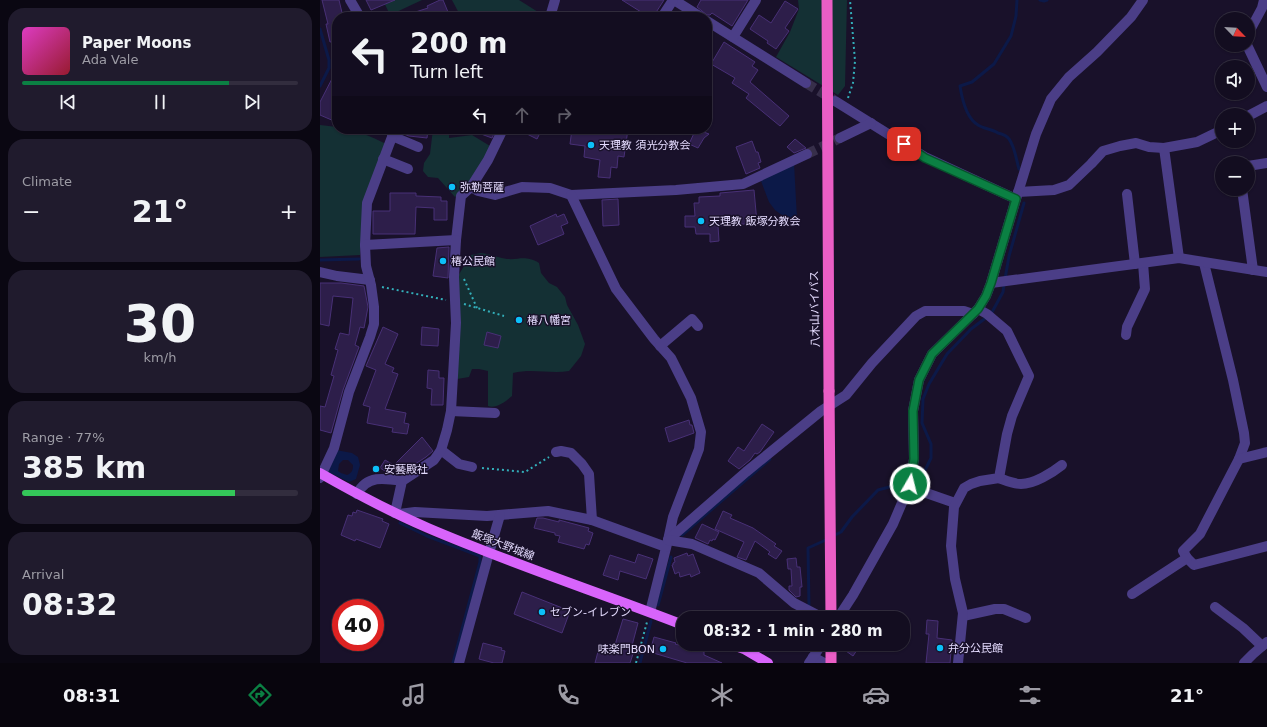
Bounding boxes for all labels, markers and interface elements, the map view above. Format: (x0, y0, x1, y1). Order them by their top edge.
north arrow (1215, 12, 1255, 52)
map controls (1215, 12, 1255, 196)
text: 200 m (410, 27, 507, 60)
icon: left (344, 28, 396, 80)
text: Paper Moons (82, 34, 191, 52)
text: Ada Vale (82, 52, 138, 67)
button: sound (1215, 60, 1255, 100)
text: Turn left (410, 61, 483, 82)
icon: previous (57, 91, 79, 113)
icon: pause (149, 91, 171, 113)
icon: next (241, 91, 263, 113)
icon: left (469, 104, 491, 126)
icon: ahead (511, 104, 533, 126)
icon: right (553, 104, 575, 126)
button: + (1215, 108, 1255, 148)
pin (887, 127, 921, 161)
icon: arrive (893, 133, 915, 155)
place label: 天理教 須光分教会 (599, 139, 691, 152)
marker: 天理教 須光分教会 (586, 140, 596, 150)
button: − (1215, 156, 1255, 196)
text: Climate (22, 174, 72, 189)
place label: 弥勒菩薩 (460, 181, 504, 194)
marker: 弥勒菩薩 (447, 182, 457, 192)
text: 21° (132, 194, 188, 229)
text: − (22, 199, 40, 224)
text: + (280, 199, 298, 224)
place label: 天理教 飯塚分教会 (709, 215, 801, 228)
marker: 天理教 飯塚分教会 (696, 216, 706, 226)
place label: 椿公民館 (451, 255, 495, 268)
marker: 椿公民館 (438, 256, 448, 266)
street label: 八木山バイパス (808, 271, 822, 347)
text: 30 (124, 294, 196, 354)
place label: 椿八幡宮 (527, 314, 571, 327)
marker: 椿八幡宮 (514, 315, 524, 325)
text: km/h (144, 350, 176, 365)
text: Range · 77% (22, 430, 105, 445)
text: 385 km (22, 450, 146, 485)
place label: 安藝殿社 (384, 463, 428, 476)
position arrow (889, 463, 931, 505)
marker: 安藝殿社 (371, 464, 381, 474)
street label: 飯塚大野城線 (470, 527, 536, 563)
text: Arrival (22, 567, 64, 582)
text: 08:32 (22, 587, 118, 622)
speed limit sign: 40 (332, 599, 384, 651)
place label: セブン-イレブン (550, 606, 631, 619)
marker: セブン-イレブン (537, 607, 547, 617)
text: 08:32 · 1 min · 280 m (703, 622, 883, 640)
place label: 弁分公民館 (948, 642, 1003, 655)
place label: 味楽門BON (598, 643, 655, 656)
marker: 弁分公民館 (935, 643, 945, 653)
marker: 味楽門BON (658, 644, 668, 654)
icon: directions (246, 681, 274, 709)
icon: music (400, 681, 428, 709)
icon: phone (554, 681, 582, 709)
icon: climate (708, 681, 736, 709)
icon: car (862, 681, 890, 709)
icon: filters (1016, 681, 1044, 709)
text: 08:31 (63, 685, 120, 706)
text: 21° (1170, 685, 1204, 706)

